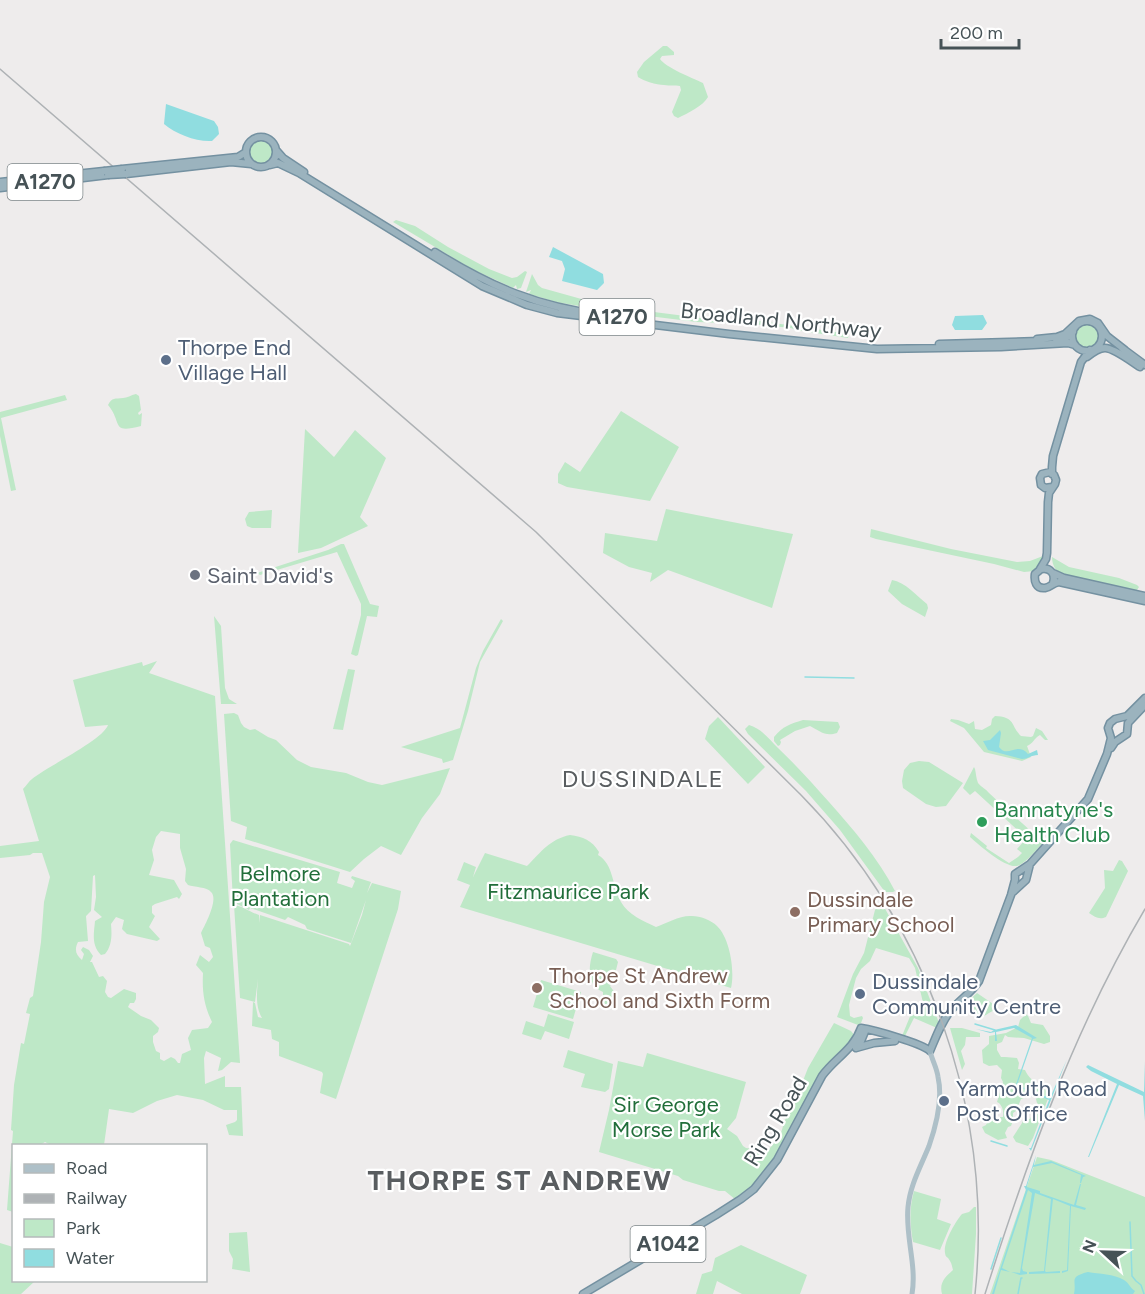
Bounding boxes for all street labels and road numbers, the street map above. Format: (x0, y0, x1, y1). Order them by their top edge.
road number: A1270 (8, 164, 82, 200)
street label: Broadland Northway (679, 297, 883, 345)
road number: A1270 (580, 299, 654, 335)
street label: Ring Road (738, 1071, 813, 1171)
road number: A1042 (630, 1226, 706, 1262)

